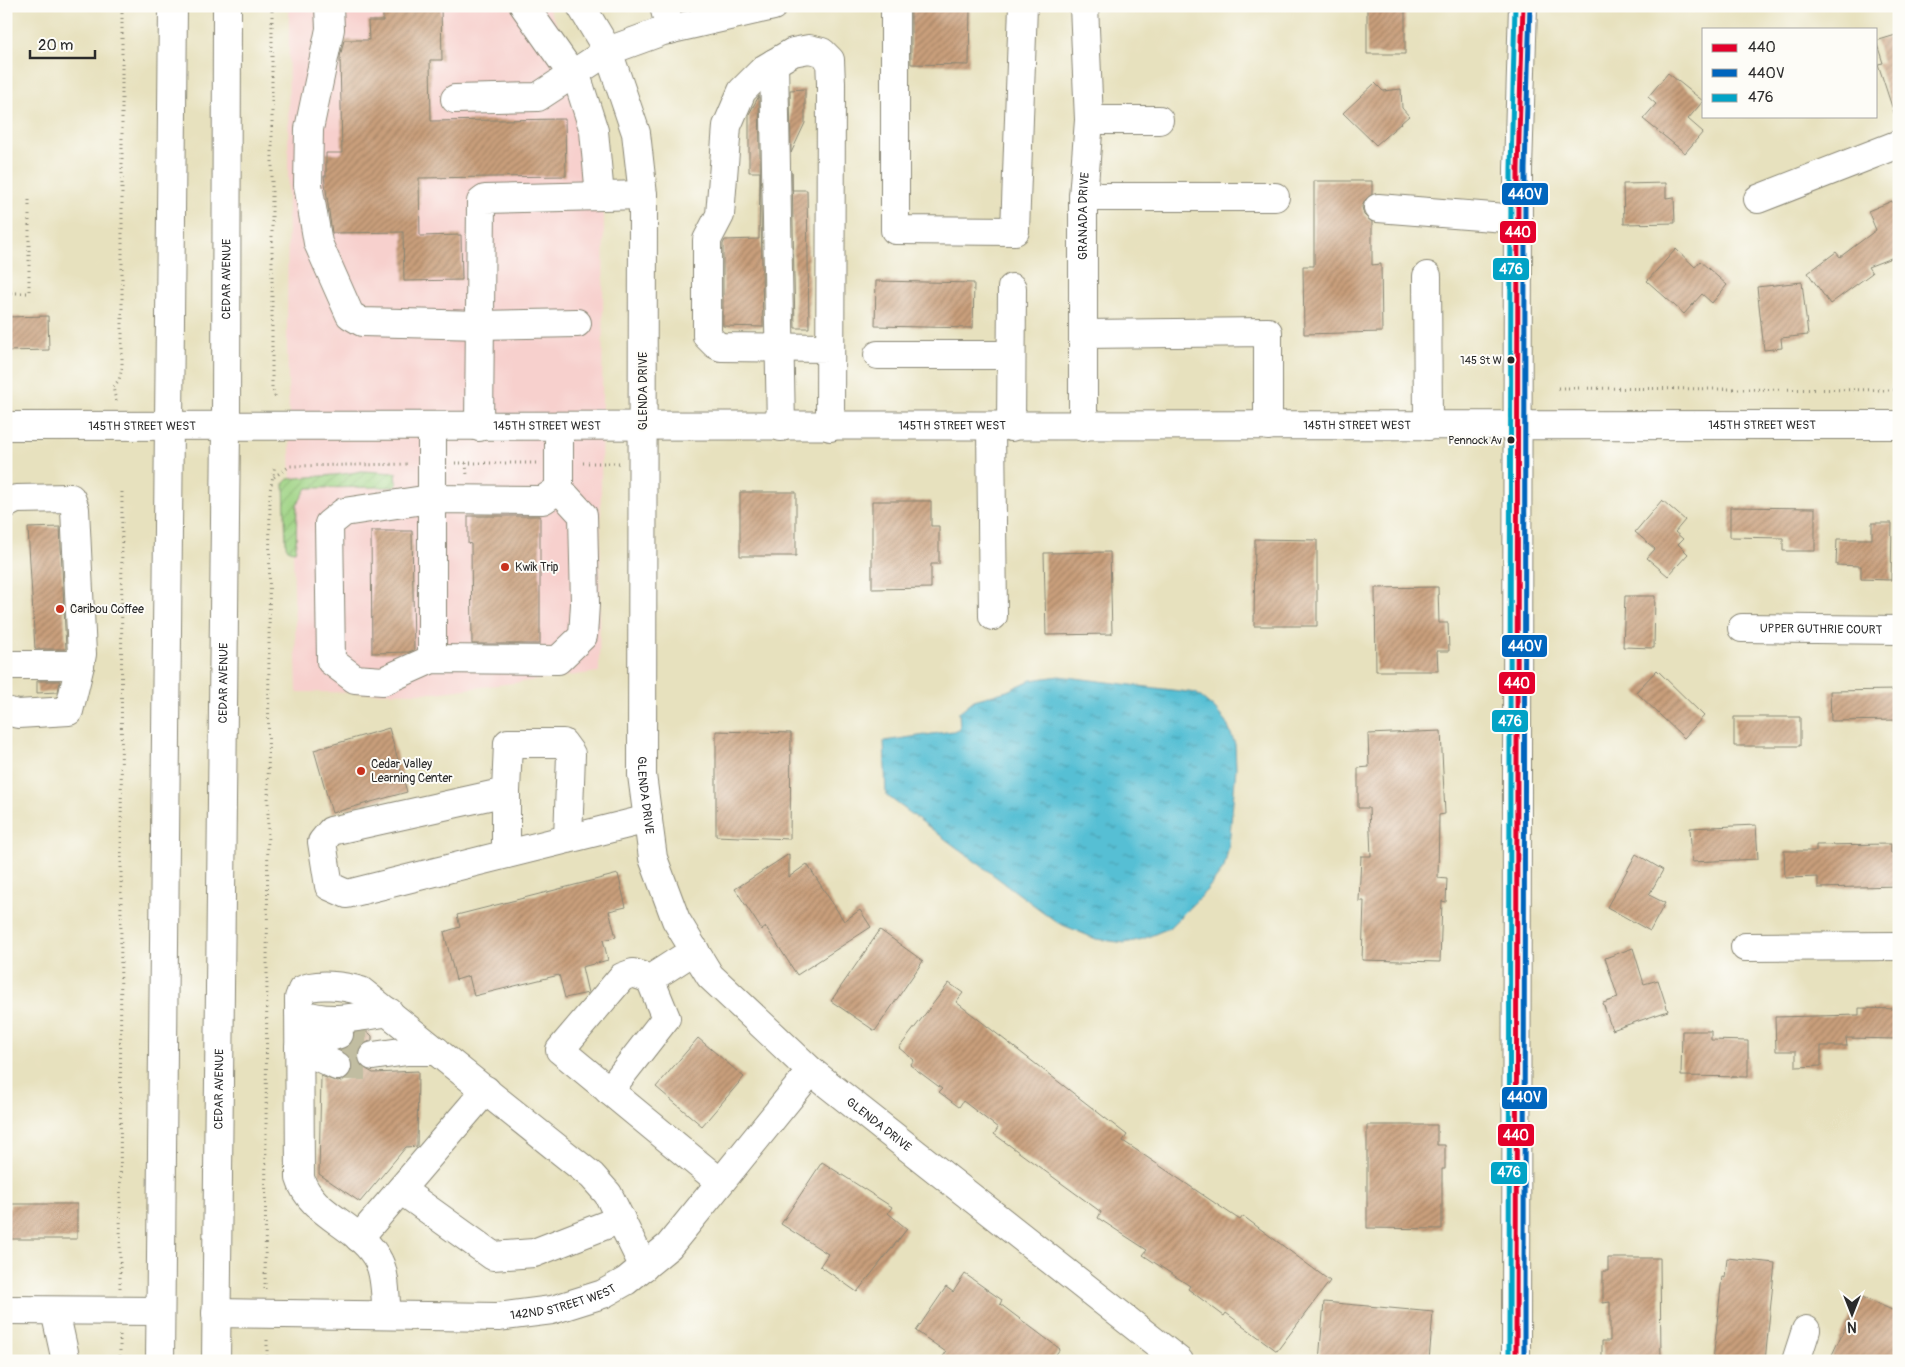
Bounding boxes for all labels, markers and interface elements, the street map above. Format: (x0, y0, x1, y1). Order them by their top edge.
scale bar (30, 28, 95, 60)
legend (1702, 28, 1878, 118)
text: 20 m (38, 36, 73, 55)
text: 440 (1748, 38, 1776, 57)
text: 440V (1748, 64, 1785, 83)
text: 476 (1748, 88, 1773, 107)
street label: GRANADA DRIVE (1076, 172, 1093, 260)
line badge: 440V (1501, 182, 1549, 206)
text: 440V (1508, 186, 1542, 203)
line badge: 440 (1499, 220, 1537, 244)
text: 440 (1505, 224, 1531, 241)
street label: CEDAR AVENUE (219, 239, 234, 319)
line badge: 476 (1492, 257, 1530, 281)
text: 476 (1499, 261, 1523, 278)
street label: GLENDA DRIVE (636, 352, 651, 430)
place label: 145 St W (1460, 354, 1502, 367)
marker: 145 St W (1506, 355, 1516, 365)
street label: 145TH STREET WEST (898, 418, 1006, 434)
street label: 145TH STREET WEST (1303, 418, 1411, 433)
street label: 145TH STREET WEST (1708, 418, 1816, 433)
street label: 145TH STREET WEST (88, 419, 196, 434)
street label: 145TH STREET WEST (493, 419, 601, 434)
place label: Pennock Av (1448, 434, 1502, 447)
marker: Pennock Av (1506, 435, 1516, 445)
place label: Kwik Trip (515, 560, 559, 575)
marker: Kwik Trip (499, 561, 511, 573)
place label: Caribou Coffee (70, 602, 144, 617)
marker: Caribou Coffee (54, 603, 66, 615)
street label: UPPER GUTHRIE COURT (1760, 621, 1883, 638)
line badge: 440V (1501, 634, 1548, 658)
text: 440V (1508, 638, 1542, 655)
street label: CEDAR AVENUE (216, 643, 232, 724)
line badge: 440 (1498, 671, 1536, 695)
text: 440 (1504, 675, 1530, 692)
line badge: 476 (1491, 709, 1529, 733)
text: 476 (1498, 713, 1522, 730)
street label: GLENDA DRIVE (634, 756, 657, 835)
place label: Cedar Valley Learning Center (371, 757, 453, 786)
marker: Cedar Valley Learning Center (355, 765, 367, 777)
street label: CEDAR AVENUE (211, 1049, 227, 1129)
line badge: 440V (1501, 1086, 1548, 1110)
text: 440V (1507, 1089, 1541, 1106)
street label: GLENDA DRIVE (843, 1095, 914, 1155)
line badge: 440 (1497, 1123, 1535, 1147)
text: 440 (1503, 1127, 1529, 1144)
line badge: 476 (1490, 1161, 1528, 1185)
text: 476 (1497, 1164, 1521, 1181)
street label: 142ND STREET WEST (509, 1281, 619, 1323)
north arrow (1828, 1290, 1878, 1340)
text: N (1847, 1318, 1857, 1335)

